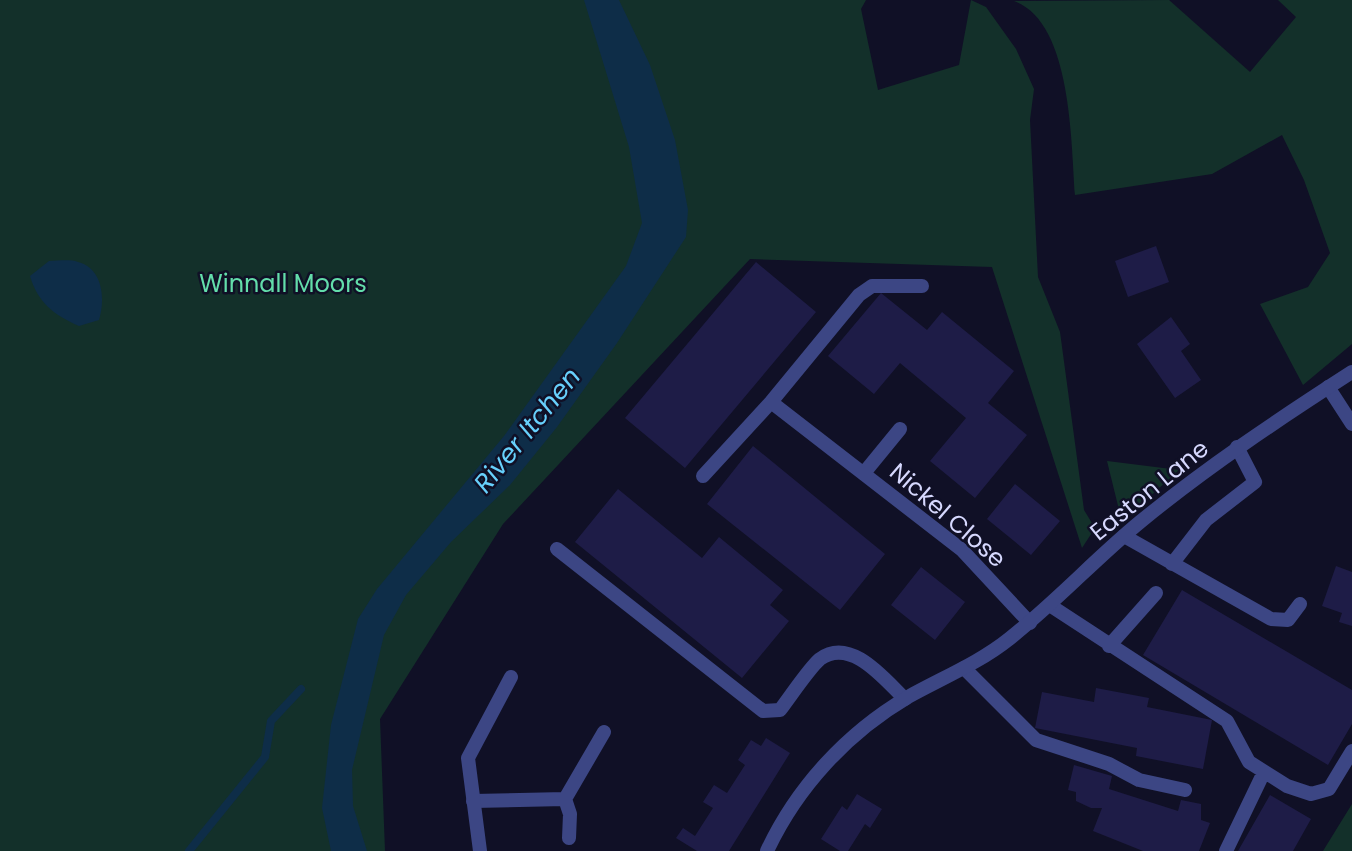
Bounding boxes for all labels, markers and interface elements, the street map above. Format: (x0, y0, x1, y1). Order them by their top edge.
park label: Winnall Moors (199, 267, 367, 300)
water label: River Itchen (465, 360, 589, 500)
street label: Easton Lane (1083, 432, 1215, 548)
street label: Nickel Close (883, 455, 1013, 575)

